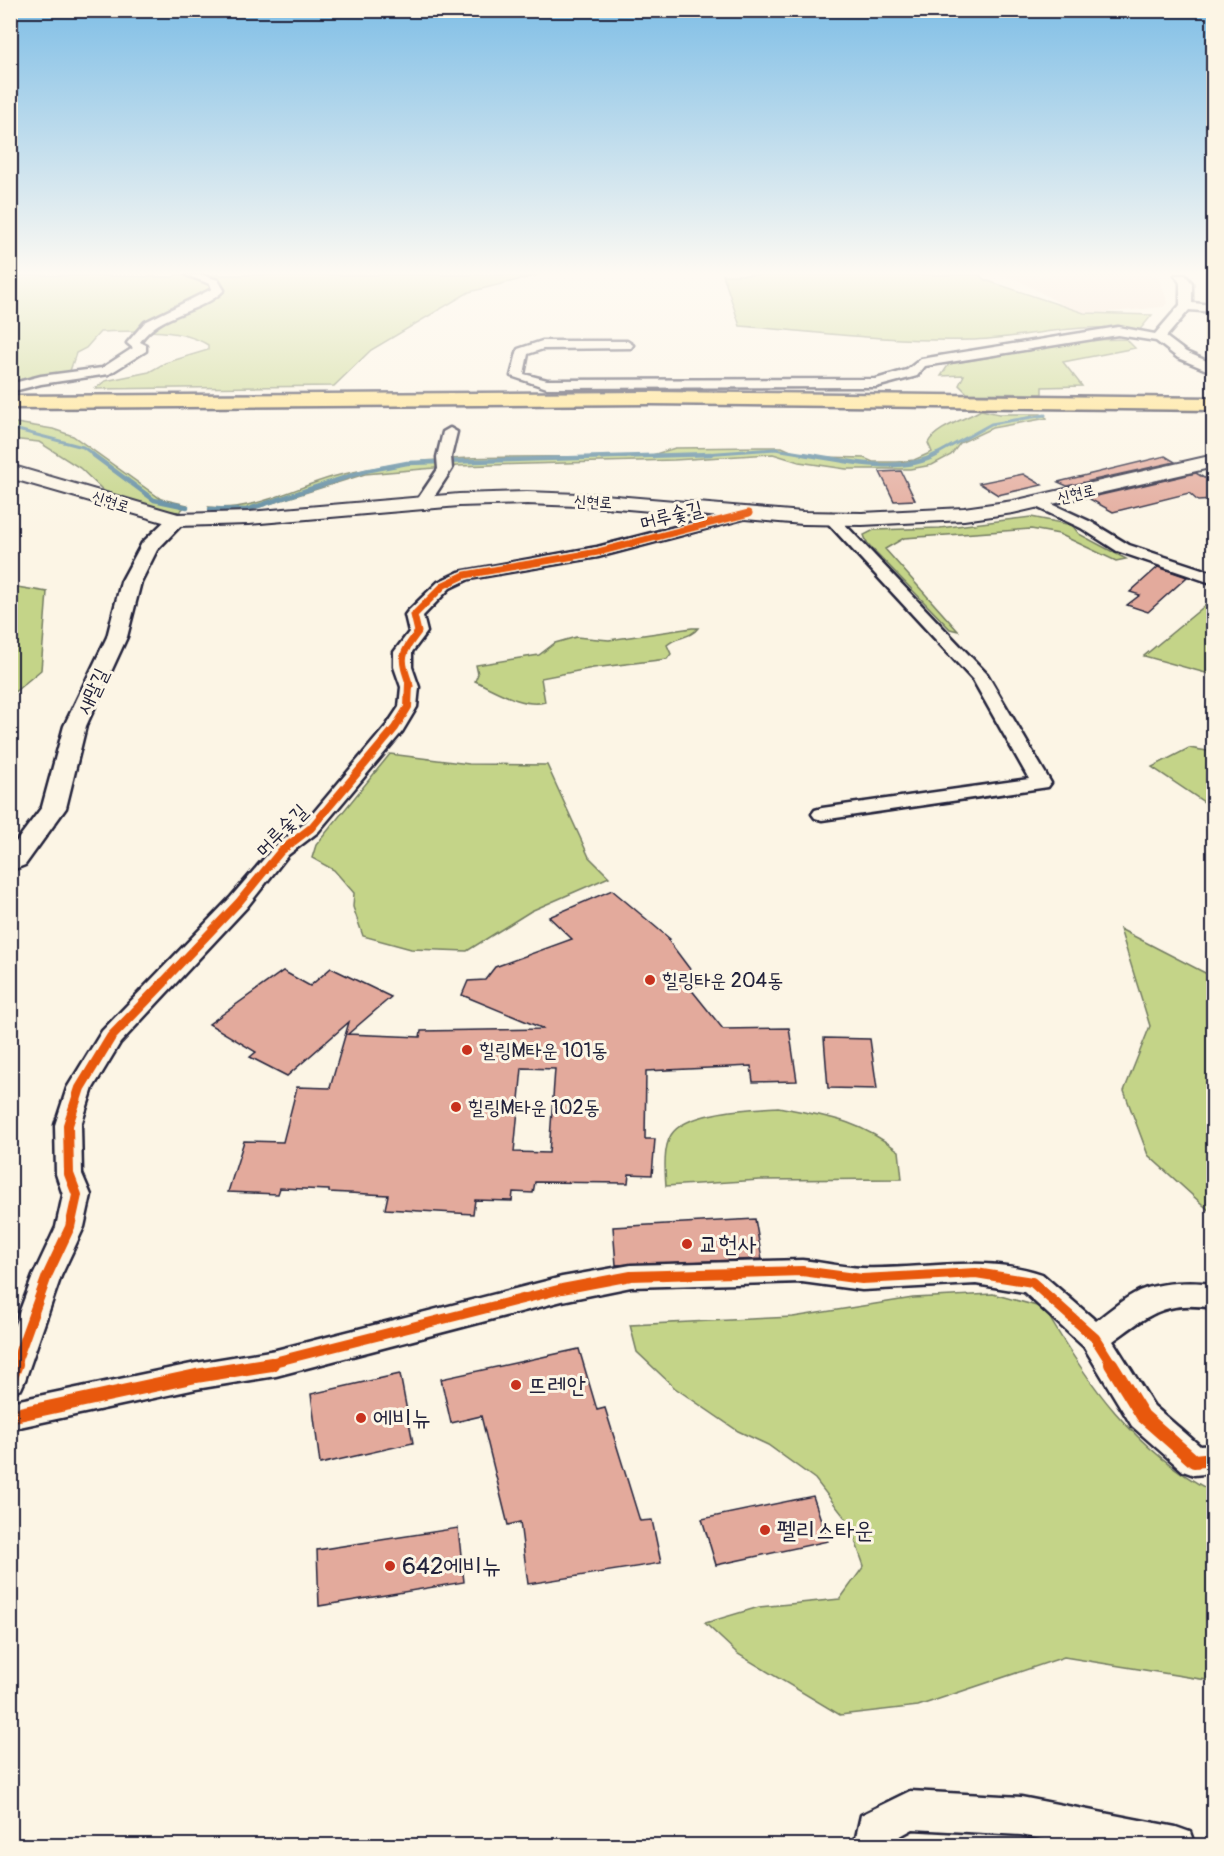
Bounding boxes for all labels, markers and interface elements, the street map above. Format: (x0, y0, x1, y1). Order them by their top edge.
street label: 신현로 (1055, 480, 1097, 508)
street label: 신현로 (89, 486, 132, 517)
street label: 신현로 (573, 491, 613, 513)
street label: 머루숯길 (637, 496, 705, 535)
street label: 새말길 (71, 664, 114, 718)
street label: 머루숯길 (250, 799, 313, 862)
place label: 힐링타운 204동 (662, 968, 783, 993)
marker: 힐링타운 204동 (643, 973, 657, 987)
place label: 힐링M타운 101동 (479, 1038, 608, 1063)
marker: 힐링M타운 101동 (460, 1043, 474, 1057)
place label: 힐링M타운 102동 (468, 1095, 600, 1120)
marker: 힐링M타운 102동 (449, 1100, 463, 1114)
place label: 교헌사 (699, 1230, 757, 1259)
marker: 교헌사 (680, 1237, 694, 1251)
place label: 뜨레안 (528, 1371, 586, 1400)
marker: 뜨레안 (509, 1378, 523, 1392)
place label: 에비뉴 (373, 1404, 431, 1433)
marker: 에비뉴 (354, 1411, 368, 1425)
place label: 펠리스타운 (777, 1516, 874, 1545)
marker: 펠리스타운 (758, 1523, 772, 1537)
place label: 642에비뉴 (402, 1552, 501, 1581)
marker: 642에비뉴 (383, 1559, 397, 1573)

